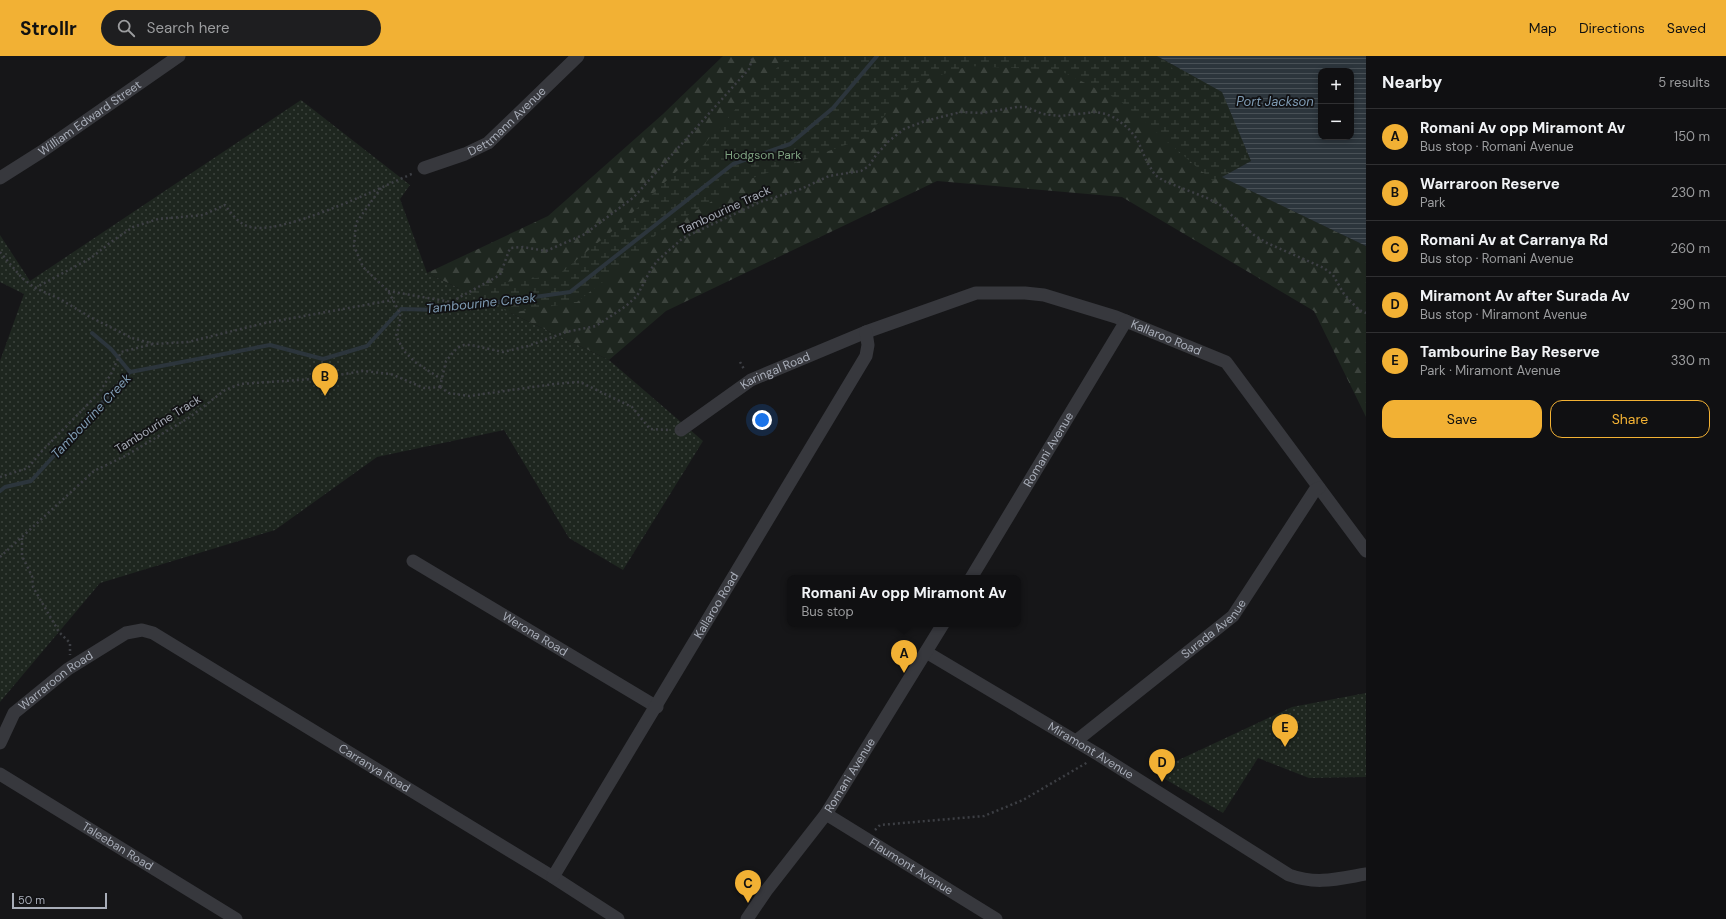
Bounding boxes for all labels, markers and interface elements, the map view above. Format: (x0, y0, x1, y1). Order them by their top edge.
search box (101, 10, 381, 46)
text: Strollr (20, 16, 77, 41)
icon: search (115, 17, 137, 39)
text: Search here (147, 18, 230, 38)
text: Map (1529, 19, 1557, 37)
text: Directions (1579, 19, 1645, 37)
text: Saved (1667, 19, 1706, 37)
map controls (1318, 68, 1354, 140)
button: + (1318, 68, 1354, 104)
text: Nearby (1382, 71, 1442, 93)
text: 5 results (1658, 74, 1710, 91)
street label: William Edward Street (35, 76, 145, 159)
street label: Dettmann Avenue (465, 83, 550, 159)
water label: Port Jackson (1236, 93, 1314, 110)
button: − (1318, 104, 1354, 140)
text: Romani Av opp Miramont Av (1420, 118, 1625, 138)
text: A (1390, 128, 1400, 145)
text: 150 m (1674, 128, 1710, 145)
text: Bus stop · Romani Avenue (1420, 138, 1574, 155)
park label: Hodgson Park (725, 147, 801, 163)
text: Warraroon Reserve (1420, 174, 1560, 194)
street label: Tambourine Track (677, 182, 773, 238)
text: B (1391, 184, 1399, 201)
text: 230 m (1671, 184, 1710, 201)
text: Park (1420, 194, 1446, 211)
text: Romani Av at Carranya Rd (1420, 230, 1608, 250)
text: C (1390, 240, 1400, 257)
text: 260 m (1670, 240, 1710, 257)
text: Bus stop · Romani Avenue (1420, 250, 1574, 267)
text: Miramont Av after Surada Av (1420, 286, 1630, 306)
water label: Tambourine Creek (425, 289, 537, 317)
text: D (1390, 296, 1400, 313)
text: 290 m (1671, 296, 1710, 313)
text: Bus stop · Miramont Avenue (1420, 306, 1587, 323)
street label: Kallaroo Road (1129, 316, 1204, 359)
text: Tambourine Bay Reserve (1420, 342, 1600, 362)
street label: Karingal Road (737, 348, 812, 393)
text: E (1391, 352, 1399, 369)
text: 330 m (1671, 352, 1710, 369)
text: Park · Miramont Avenue (1420, 362, 1561, 379)
pin: B (312, 363, 338, 396)
water label: Tambourine Creek (47, 370, 135, 462)
street label: Tambourine Track (112, 391, 204, 457)
button: Save (1382, 400, 1542, 438)
button: Share (1550, 400, 1710, 438)
street label: Romani Avenue (1020, 409, 1077, 490)
your location (752, 410, 772, 430)
street label: Kallaroo Road (690, 569, 742, 641)
popup (787, 575, 1021, 627)
text: Romani Av opp Miramont Av (801, 583, 1007, 603)
street label: Surada Avenue (1178, 596, 1250, 662)
text: Bus stop (801, 603, 854, 620)
street label: Werona Road (499, 608, 571, 660)
pin: A (891, 640, 917, 673)
street label: Warraroon Road (15, 647, 96, 714)
pin: E (1272, 714, 1298, 747)
street label: Miramont Avenue (1045, 718, 1137, 783)
street label: Romani Avenue (821, 735, 879, 816)
street label: Carranya Road (335, 740, 413, 796)
pin: D (1149, 749, 1175, 782)
street label: Taleeban Road (79, 818, 156, 874)
street label: Flaumont Avenue (866, 835, 956, 899)
pin: C (735, 870, 761, 903)
scale bar (12, 891, 107, 910)
text: 50 m (18, 893, 45, 907)

